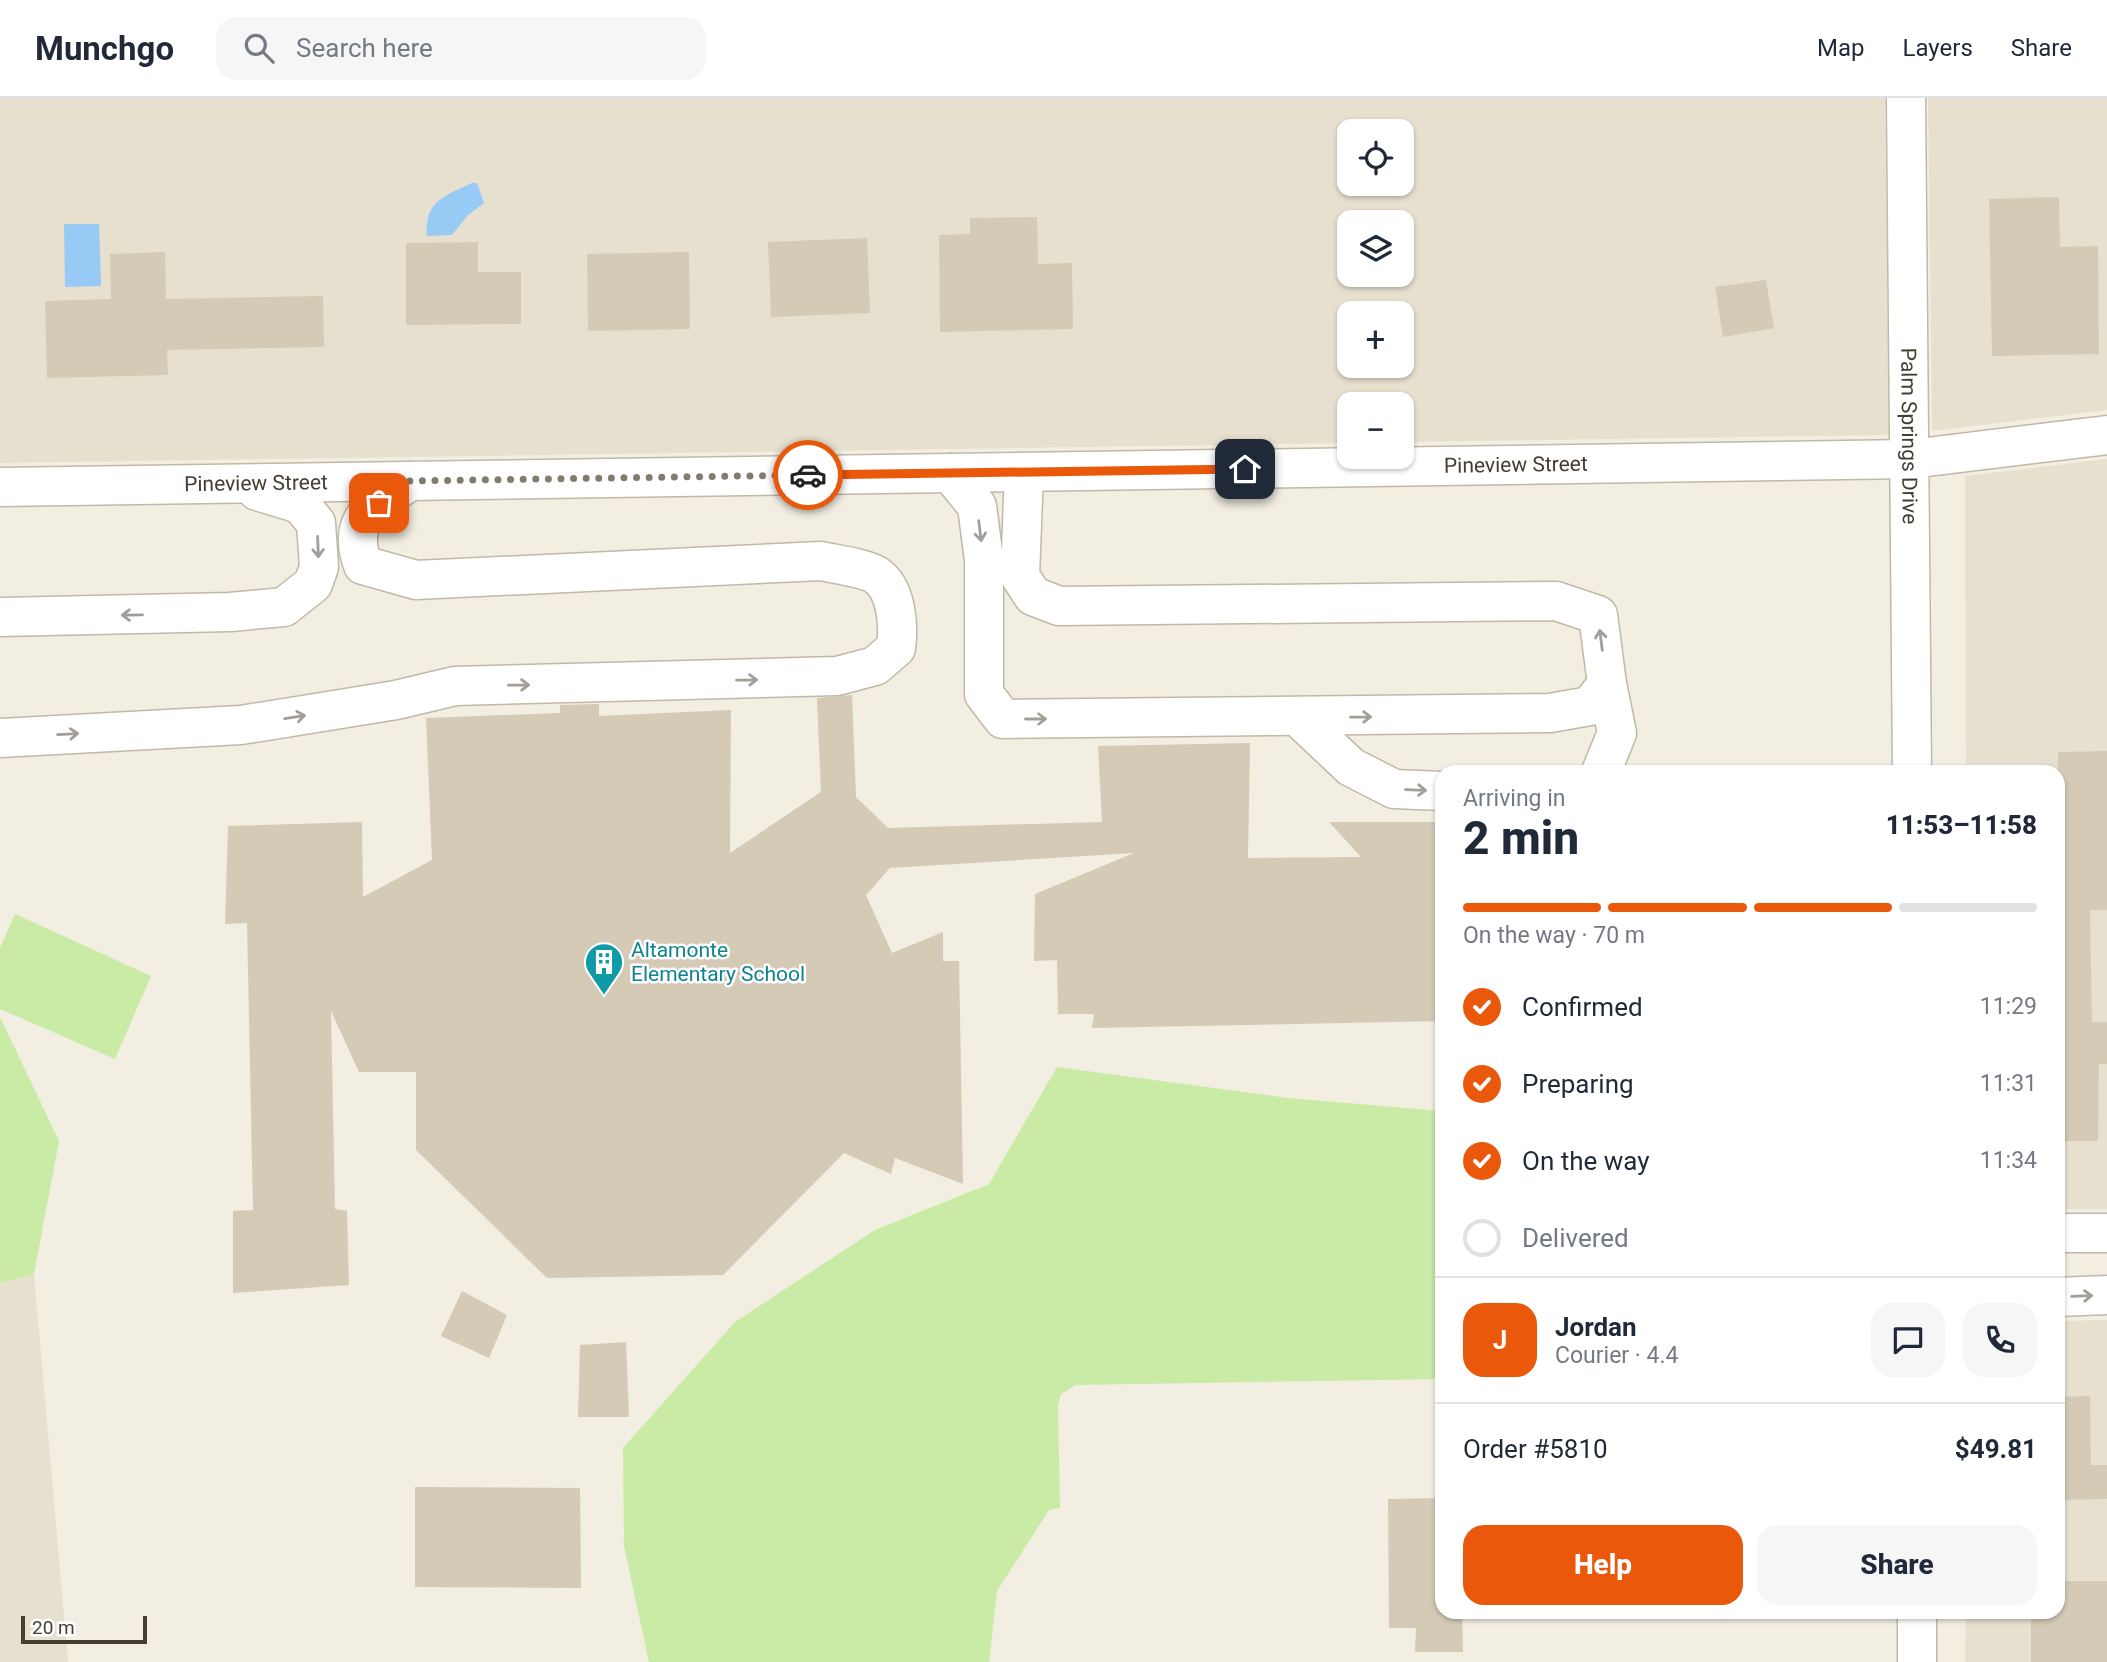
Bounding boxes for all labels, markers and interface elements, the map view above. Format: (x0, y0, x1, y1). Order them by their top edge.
search box (216, 17, 706, 80)
text: Munchgo (35, 29, 174, 68)
icon: search (240, 29, 278, 67)
text: Search here (296, 33, 433, 63)
text: Map (1817, 34, 1865, 62)
text: Layers (1903, 34, 1973, 62)
text: Share (2011, 34, 2072, 62)
map controls (1337, 119, 1414, 469)
button: locate (1337, 119, 1414, 196)
button: layers (1337, 210, 1414, 287)
button: + (1337, 301, 1414, 378)
street label: Palm Springs Drive (1896, 348, 1922, 524)
button: − (1337, 392, 1414, 469)
pin (1215, 439, 1275, 499)
courier (773, 440, 843, 510)
icon: home (1226, 450, 1264, 488)
street label: Pineview Street (1444, 452, 1588, 478)
icon: car (789, 456, 827, 494)
street label: Pineview Street (184, 470, 328, 496)
pin (349, 473, 409, 533)
icon: bag (360, 484, 398, 522)
one-way arrow (974, 519, 987, 542)
one-way arrow (312, 536, 325, 559)
one-way arrow (120, 608, 143, 621)
one-way arrow (1594, 629, 1607, 652)
one-way arrow (735, 673, 758, 687)
one-way arrow (508, 678, 531, 692)
one-way arrow (283, 710, 306, 723)
one-way arrow (1350, 710, 1373, 724)
one-way arrow (1024, 712, 1047, 726)
one-way arrow (56, 728, 79, 741)
one-way arrow (1404, 784, 1427, 797)
text: Arriving in (1463, 785, 1566, 812)
text: 11:53–11:58 (1886, 810, 2037, 840)
text: 2 min (1463, 811, 1579, 865)
text: On the way · 70 m (1463, 922, 1645, 949)
place label: Altamonte Elementary School (631, 938, 805, 986)
building icon: Altamonte Elementary School (583, 941, 625, 996)
icon: check (1463, 988, 1501, 1026)
text: Confirmed (1522, 992, 1643, 1022)
text: 11:29 (1980, 993, 2037, 1020)
icon: check (1463, 1065, 1501, 1103)
text: Preparing (1522, 1069, 1634, 1099)
text: 11:31 (1980, 1070, 2037, 1097)
icon: check (1463, 1142, 1501, 1180)
text: On the way (1522, 1146, 1650, 1176)
text: 11:34 (1980, 1147, 2037, 1174)
text: Delivered (1522, 1223, 1629, 1253)
one-way arrow (2071, 1289, 2094, 1303)
button: chat (1871, 1303, 1945, 1377)
button: phone (1963, 1303, 2037, 1377)
text: Jordan (1555, 1312, 1637, 1342)
text: J (1493, 1325, 1507, 1355)
text: Courier · 4.4 (1555, 1342, 1678, 1369)
text: Order #5810 (1463, 1434, 1608, 1464)
text: $49.81 (1955, 1434, 2037, 1464)
button: Help (1463, 1525, 1743, 1605)
button: Share (1757, 1525, 2037, 1605)
scale bar (21, 1613, 147, 1645)
text: 20 m (32, 1616, 75, 1639)

